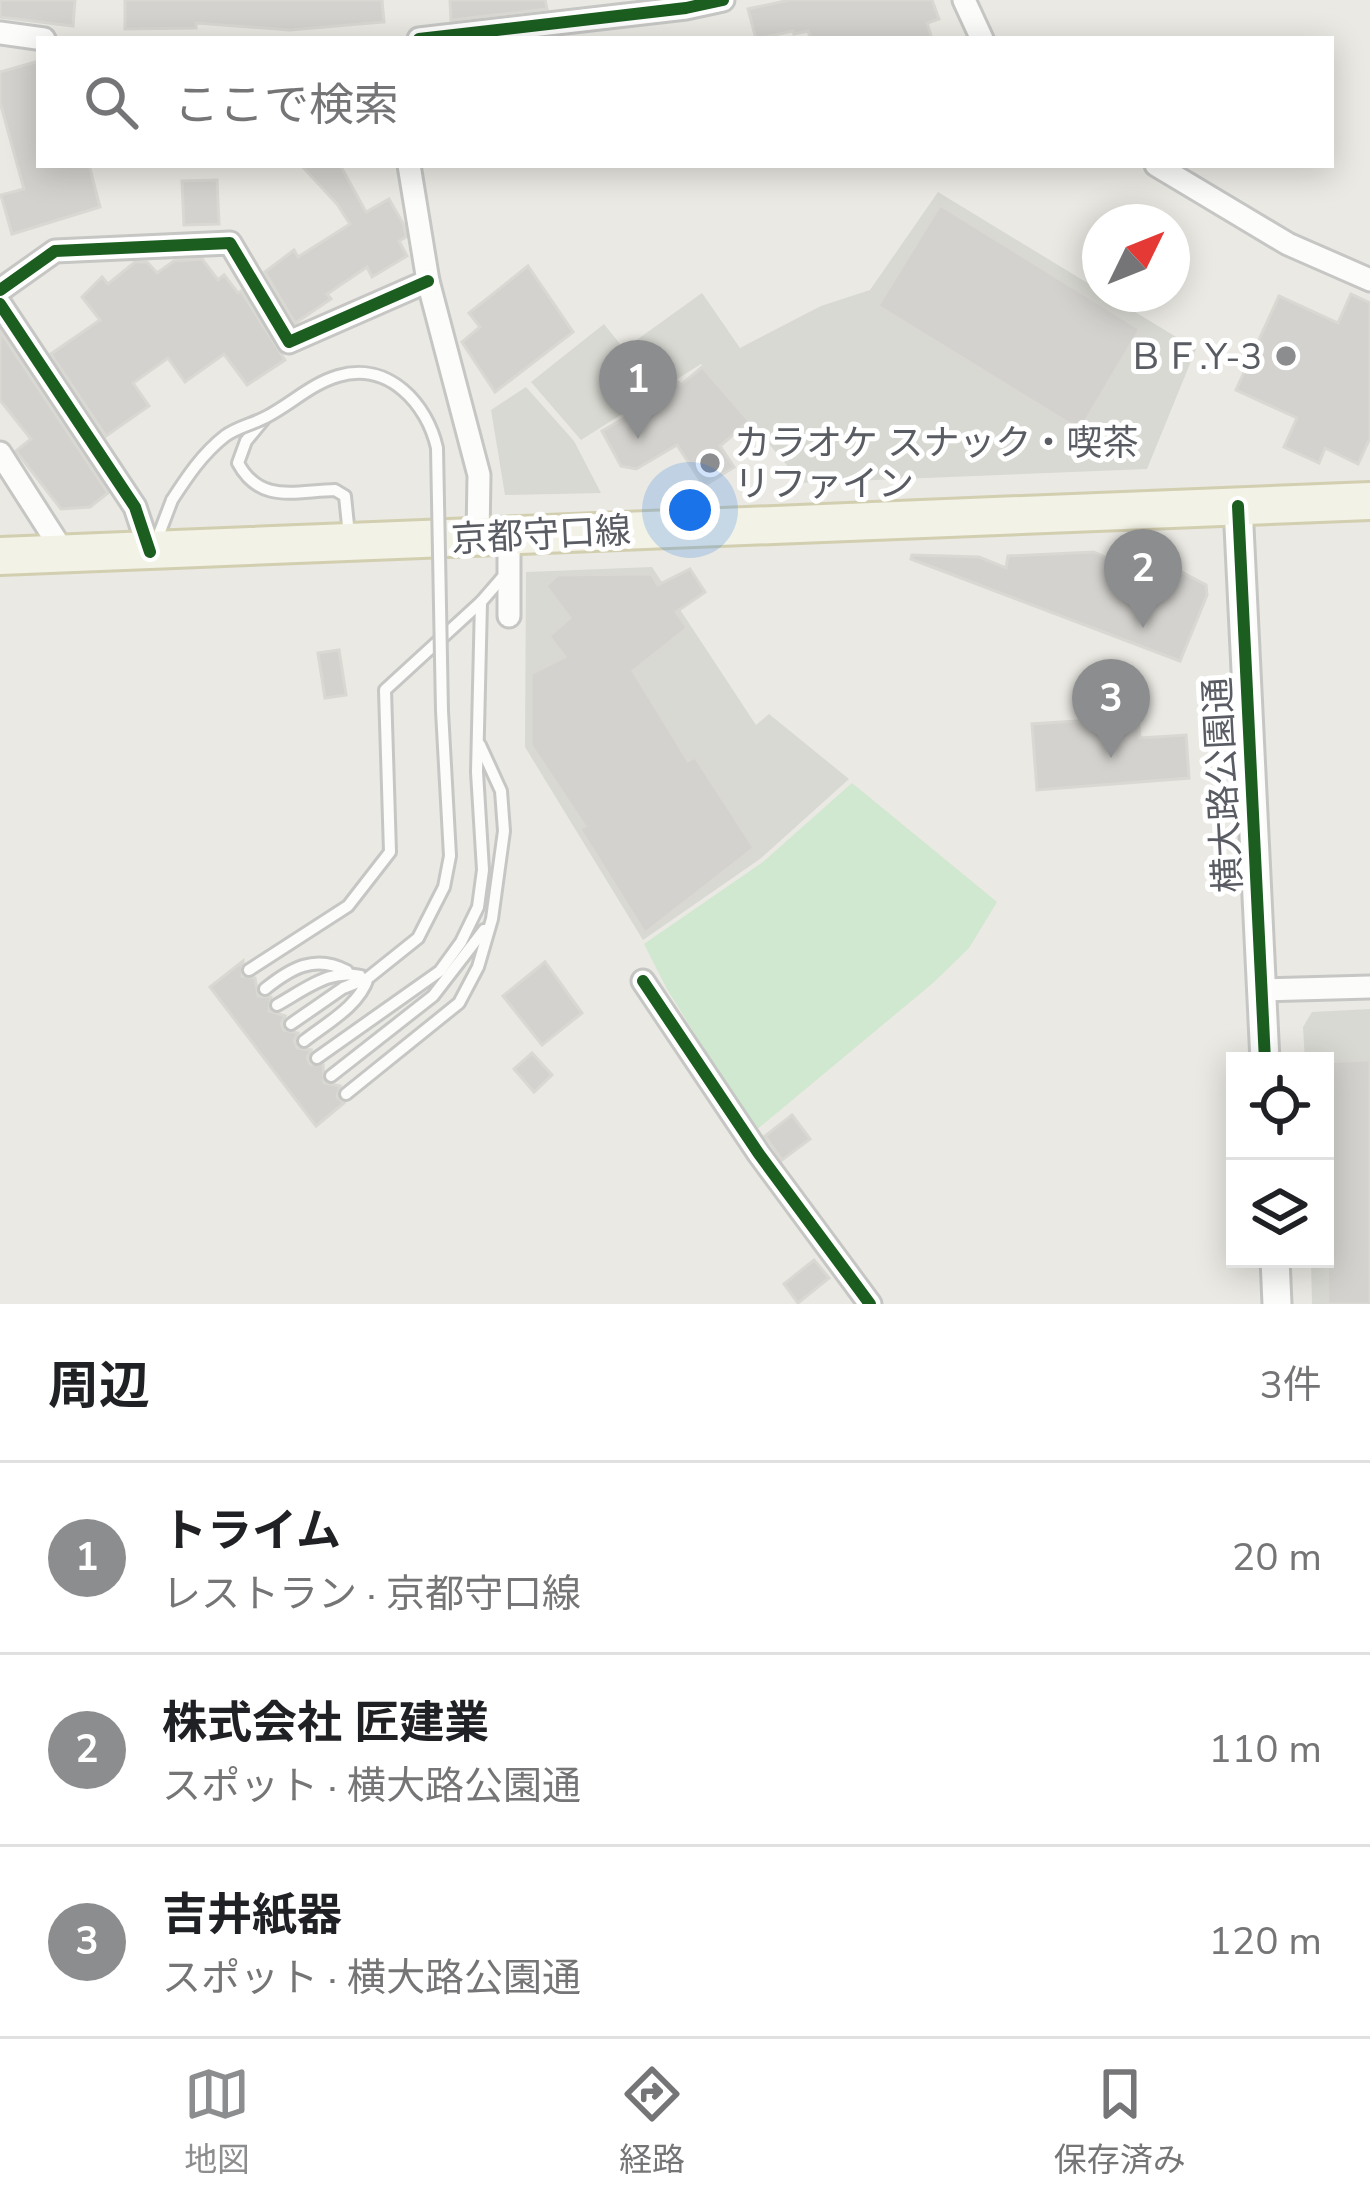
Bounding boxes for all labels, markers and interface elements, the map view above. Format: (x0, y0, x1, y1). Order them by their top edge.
search box (36, 36, 1334, 168)
icon: search (78, 69, 144, 135)
text: ここで検索 (174, 75, 399, 136)
north arrow (1082, 204, 1190, 312)
place label: ＢＦ.Y-3 (1128, 333, 1262, 382)
pin: 1 (599, 340, 677, 439)
marker: ＢＦ.Y-3 (1273, 343, 1299, 369)
place label: カラオケ スナック・喫茶 リファイン (734, 419, 1139, 509)
marker: カラオケ スナック・喫茶 リファイン (697, 450, 723, 476)
your location (660, 480, 720, 540)
street label: 京都守口線 (450, 506, 632, 565)
pin: 2 (1104, 529, 1182, 628)
pin: 3 (1072, 659, 1150, 758)
street label: 横大路公園通 (1193, 676, 1254, 894)
map controls (1226, 1052, 1334, 1268)
button: locate (1226, 1052, 1334, 1160)
button: layers (1226, 1160, 1334, 1268)
text: 周辺 (48, 1351, 150, 1421)
text: 3件 (1260, 1359, 1322, 1412)
text: トライム (162, 1501, 341, 1562)
text: 1 (75, 1531, 99, 1584)
text: 20 m (1232, 1531, 1322, 1584)
text: レストラン · 京都守口線 (162, 1568, 581, 1621)
text: 株式会社 匠建業 (162, 1693, 489, 1754)
text: 2 (75, 1723, 99, 1776)
text: 110 m (1208, 1723, 1322, 1776)
text: スポット · 横大路公園通 (162, 1760, 581, 1813)
text: 吉井紙器 (162, 1885, 342, 1946)
text: 3 (75, 1915, 99, 1968)
text: 120 m (1208, 1915, 1322, 1968)
text: スポット · 横大路公園通 (162, 1952, 581, 2005)
tab: 地図 (184, 2061, 250, 2183)
tab: 経路 (619, 2061, 685, 2183)
tab: 保存済み (1054, 2061, 1186, 2183)

